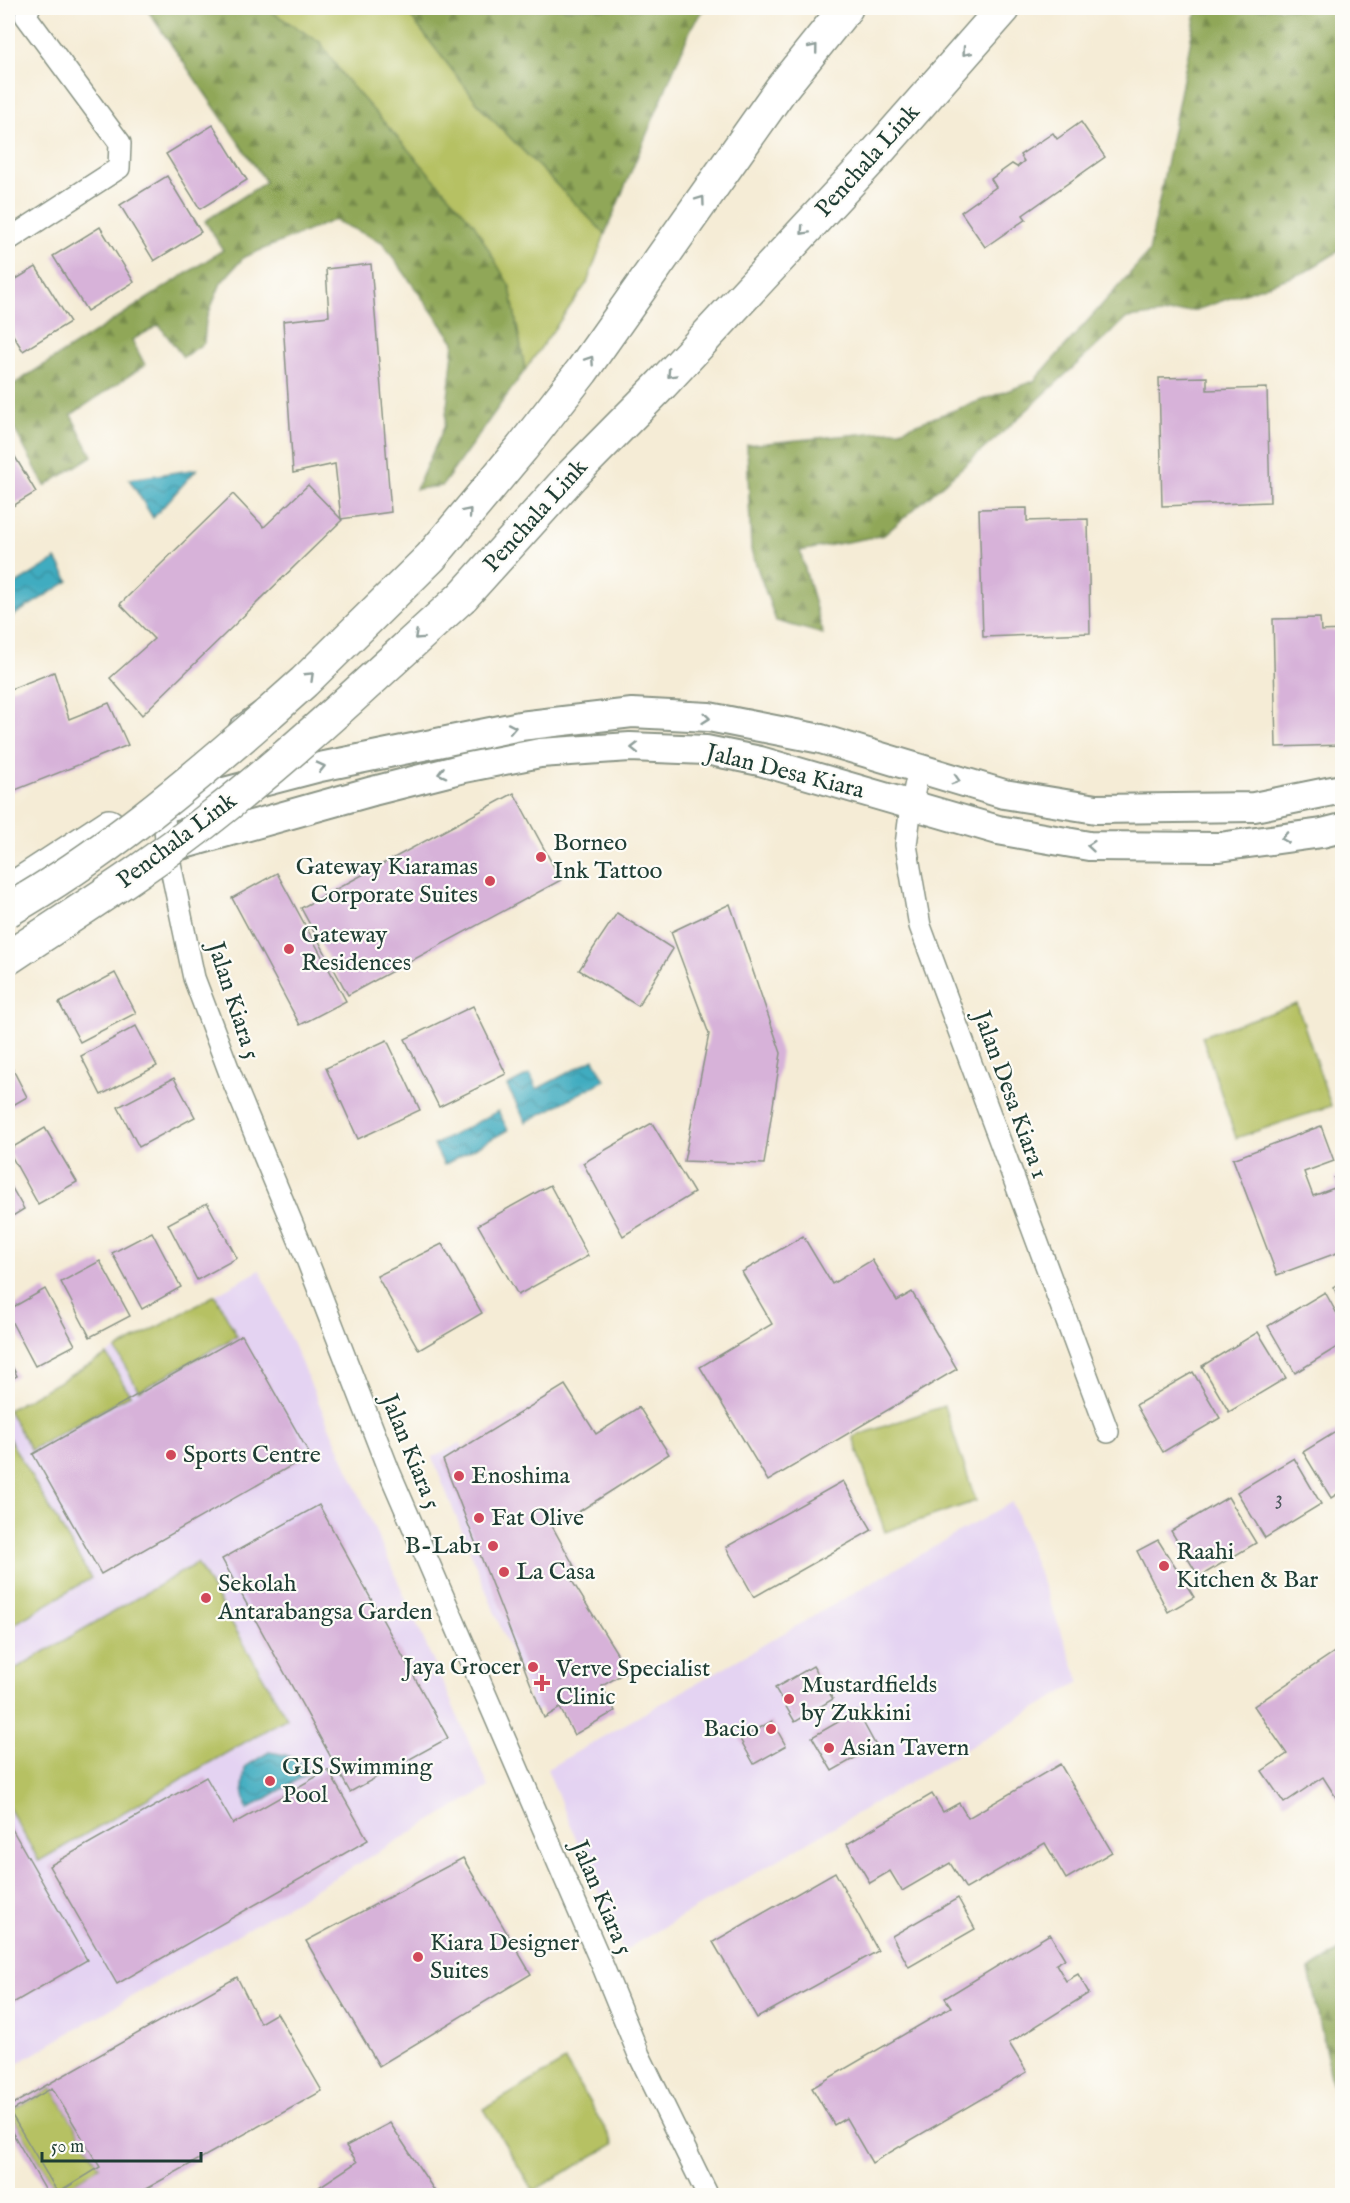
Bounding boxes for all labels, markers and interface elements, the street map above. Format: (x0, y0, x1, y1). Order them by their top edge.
one-way arrow (806, 44, 817, 55)
one-way arrow (962, 45, 973, 56)
street label: Penchala Link (809, 98, 927, 224)
one-way arrow (694, 196, 705, 207)
one-way arrow (800, 225, 811, 235)
one-way arrow (583, 356, 594, 367)
one-way arrow (667, 367, 678, 377)
street label: Penchala Link (477, 453, 595, 579)
one-way arrow (461, 508, 472, 519)
one-way arrow (414, 629, 425, 640)
one-way arrow (303, 672, 314, 683)
one-way arrow (701, 711, 710, 724)
one-way arrow (506, 722, 516, 735)
street label: Jalan Desa Kiara (700, 737, 868, 807)
one-way arrow (631, 742, 640, 754)
one-way arrow (316, 762, 326, 775)
one-way arrow (438, 766, 448, 779)
one-way arrow (950, 772, 961, 785)
street label: Penchala Link (111, 786, 243, 896)
place label: Borneo Ink Tattoo (553, 828, 663, 887)
one-way arrow (1280, 832, 1290, 844)
one-way arrow (1086, 840, 1095, 853)
marker: Borneo Ink Tattoo (534, 850, 548, 864)
place label: Gateway Kiaramas Corporate Suites (296, 852, 478, 911)
marker: Gateway Kiaramas Corporate Suites (483, 874, 497, 888)
place label: Gateway Residences (301, 920, 411, 979)
street label: Jalan Kiara 5 (199, 935, 267, 1064)
marker: Gateway Residences (282, 942, 296, 956)
street label: Jalan Desa Kiara 1 (964, 1004, 1055, 1183)
street label: Jalan Kiara 5 (372, 1387, 447, 1515)
place label: Sports Centre (183, 1440, 321, 1471)
marker: Sports Centre (164, 1448, 178, 1462)
place label: Enoshima (471, 1461, 571, 1492)
marker: Enoshima (452, 1469, 466, 1483)
house number: 3 (1275, 1485, 1283, 1512)
place label: Fat Olive (491, 1503, 584, 1534)
marker: Fat Olive (472, 1511, 486, 1525)
place label: B-Lab1 (405, 1531, 481, 1562)
place label: Raahi Kitchen & Bar (1176, 1537, 1319, 1596)
marker: B-Lab1 (486, 1539, 500, 1553)
place label: La Casa (516, 1557, 596, 1588)
marker: Raahi Kitchen & Bar (1157, 1559, 1171, 1573)
marker: La Casa (497, 1565, 511, 1579)
place label: Sekolah Antarabangsa Garden (217, 1569, 433, 1628)
marker: Sekolah Antarabangsa Garden (199, 1591, 213, 1605)
place label: Jaya Grocer (401, 1652, 521, 1683)
place label: Verve Specialist Clinic (555, 1654, 710, 1713)
marker: Jaya Grocer (526, 1660, 540, 1674)
place label: Mustardfields by Zukkini (801, 1670, 937, 1729)
marker: Verve Specialist Clinic (533, 1674, 551, 1692)
marker: Mustardfields by Zukkini (782, 1692, 796, 1706)
place label: Bacio (703, 1714, 759, 1745)
marker: Bacio (764, 1722, 778, 1736)
place label: Asian Tavern (840, 1733, 970, 1764)
marker: Asian Tavern (822, 1741, 836, 1755)
place label: GIS Swimming Pool (282, 1752, 433, 1811)
marker: GIS Swimming Pool (263, 1774, 277, 1788)
street label: Jalan Kiara 5 (562, 1833, 639, 1960)
place label: Kiara Designer Suites (430, 1928, 580, 1987)
marker: Kiara Designer Suites (411, 1950, 425, 1964)
scale bar (42, 2125, 201, 2163)
text: 50 m (51, 2136, 84, 2159)

